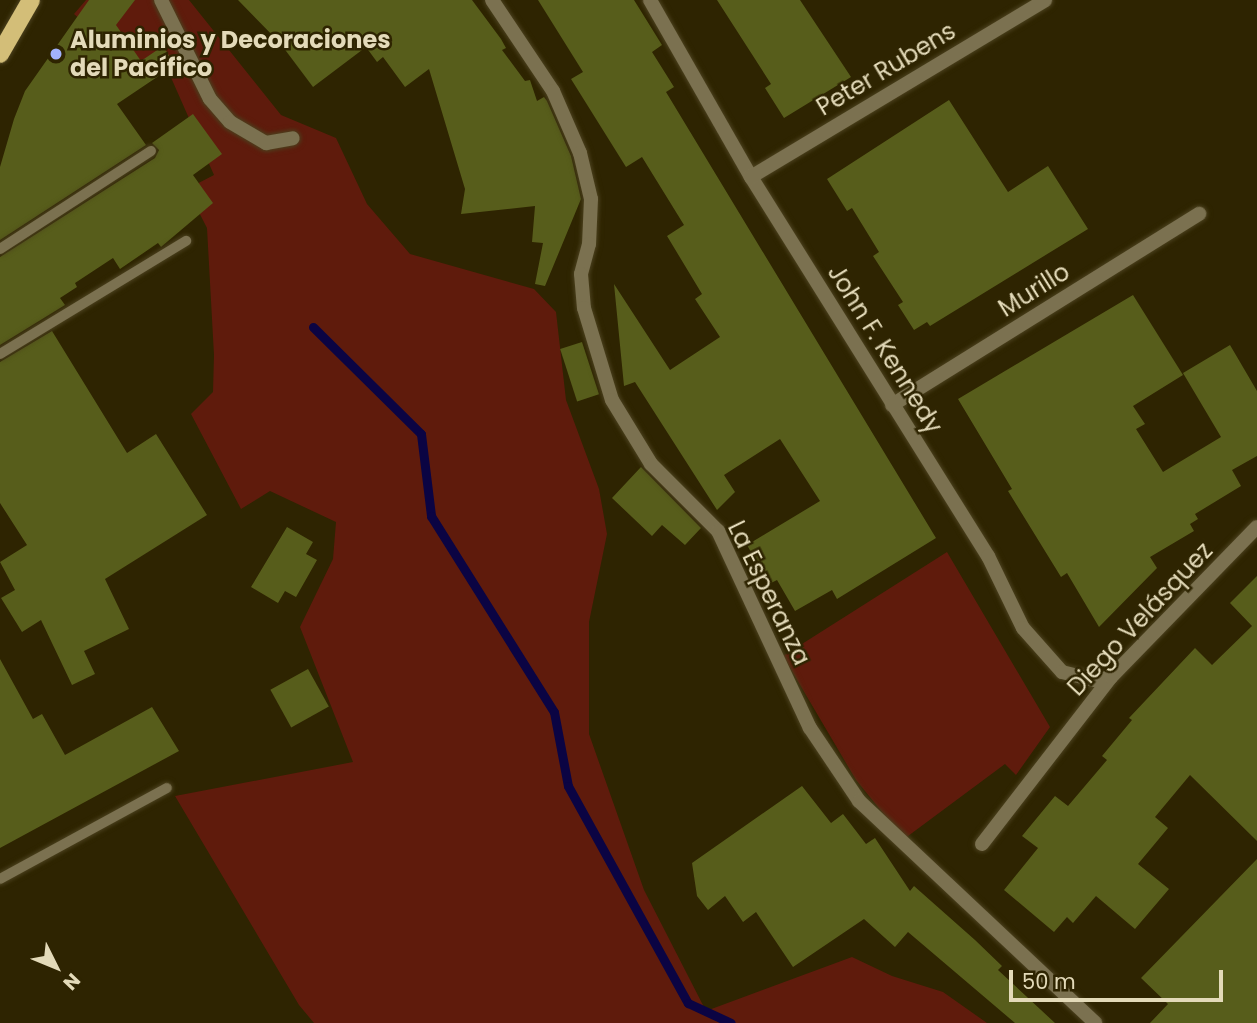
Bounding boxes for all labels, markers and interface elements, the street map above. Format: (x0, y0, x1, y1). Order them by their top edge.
street label: Peter Rubens (811, 16, 961, 122)
place label: Aluminios y Decoraciones del Pacífico (70, 26, 391, 82)
marker: Aluminios y Decoraciones del Pacífico (48, 46, 64, 62)
street label: Murillo (993, 257, 1075, 323)
street label: John F. Kennedy (822, 259, 948, 439)
street label: La Esperanza (722, 516, 816, 670)
street label: Diego Velásquez (1062, 536, 1218, 702)
north arrow (21, 932, 91, 1002)
scale bar (1012, 956, 1226, 1000)
text: N (57, 967, 86, 996)
text: 50 m (1022, 967, 1076, 996)

